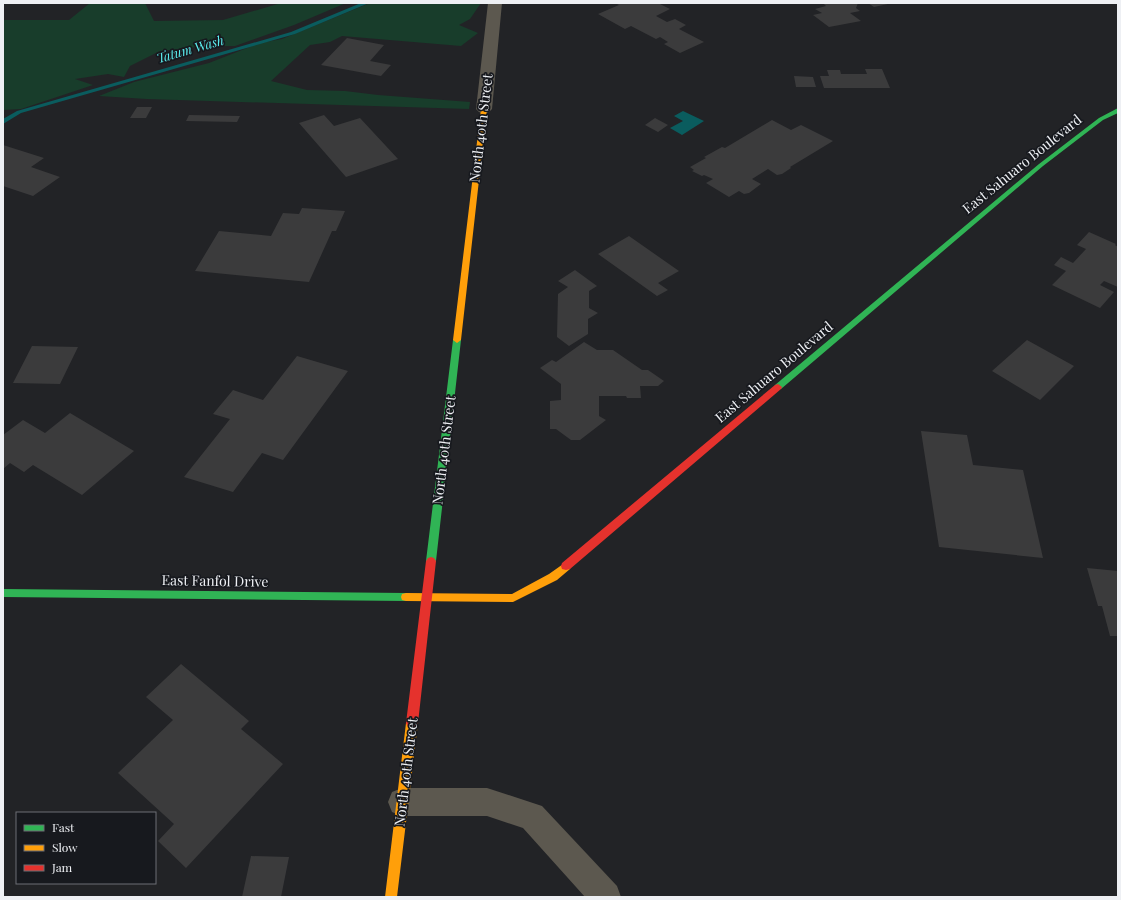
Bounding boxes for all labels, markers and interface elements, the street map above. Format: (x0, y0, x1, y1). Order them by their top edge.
water label: Tatum Wash (154, 31, 225, 66)
street label: North 40th Street (464, 71, 497, 183)
street label: East Sahuaro Boulevard (958, 110, 1085, 218)
street label: East Sahuaro Boulevard (711, 317, 837, 427)
street label: North 40th Street (427, 393, 460, 505)
street label: East Fanfol Drive (161, 570, 269, 591)
street label: North 40th Street (389, 715, 422, 827)
legend (16, 812, 156, 884)
text: Fast (52, 819, 75, 835)
text: Slow (52, 839, 78, 855)
text: Jam (51, 859, 73, 875)

